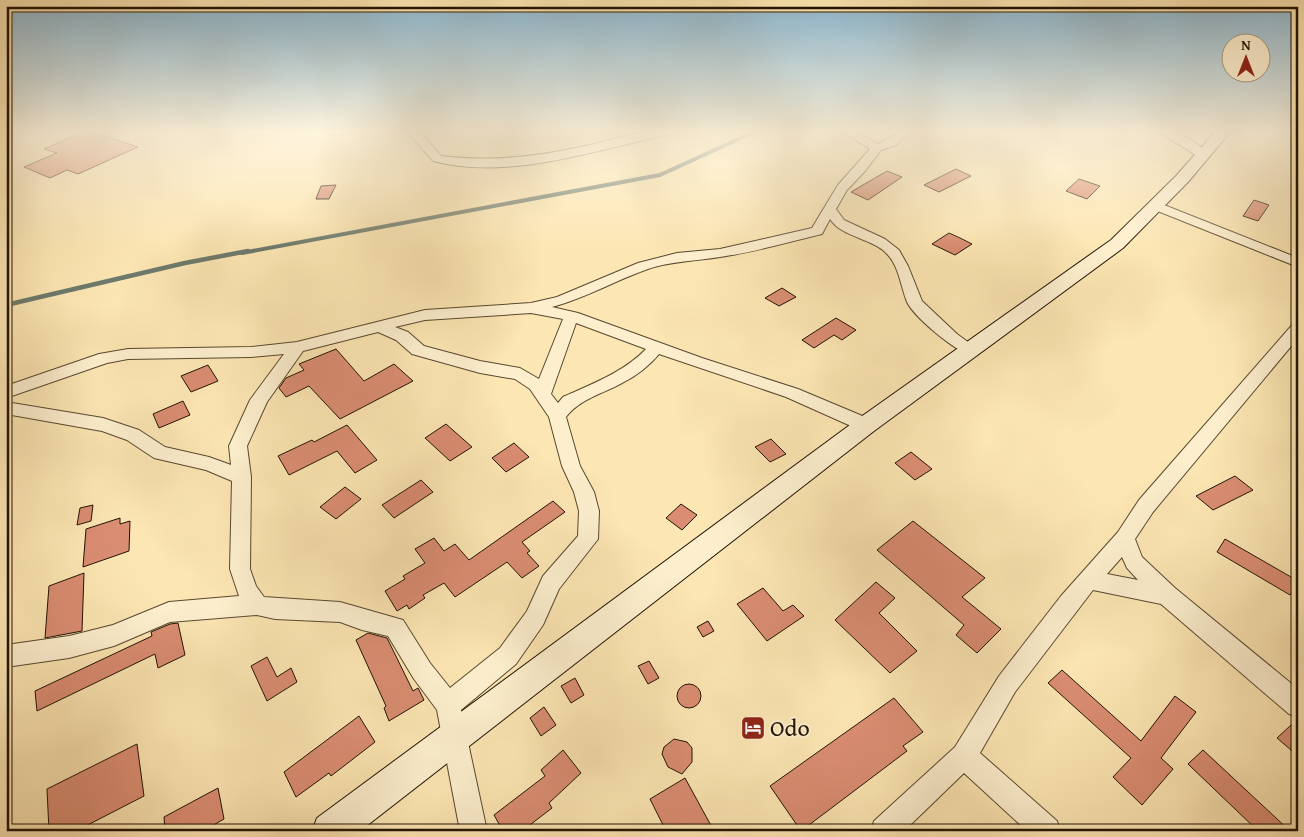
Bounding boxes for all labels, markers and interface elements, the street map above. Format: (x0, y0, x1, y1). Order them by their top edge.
north arrow (1222, 32, 1272, 82)
text: N (1241, 35, 1251, 55)
place label: Odo (770, 710, 810, 745)
hotel icon: Odo (740, 715, 766, 741)

